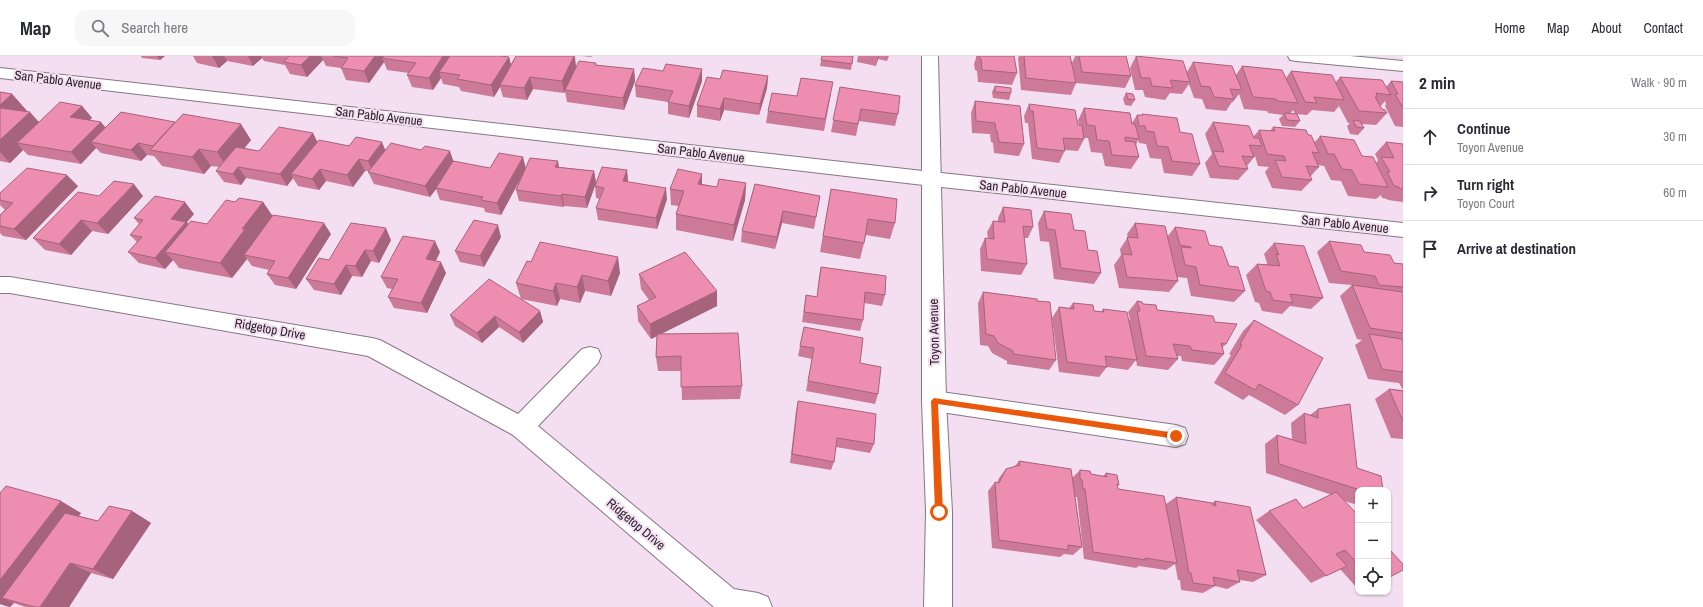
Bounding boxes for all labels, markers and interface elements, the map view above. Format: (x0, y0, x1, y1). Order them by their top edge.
search box (75, 10, 355, 46)
text: Map (20, 15, 51, 41)
icon: search (89, 17, 111, 39)
text: Search here (121, 17, 188, 38)
text: Home (1494, 19, 1525, 37)
text: Map (1547, 19, 1569, 37)
text: About (1591, 19, 1621, 37)
text: Contact (1643, 19, 1683, 37)
street label: San Pablo Avenue (14, 66, 103, 94)
text: 2 min (1419, 71, 1455, 94)
text: Walk · 90 m (1631, 74, 1687, 91)
street label: San Pablo Avenue (335, 102, 424, 130)
text: Continue (1457, 118, 1510, 139)
icon: ahead (1419, 126, 1441, 148)
text: 30 m (1663, 128, 1687, 145)
street label: San Pablo Avenue (657, 139, 746, 167)
text: Toyon Avenue (1457, 139, 1524, 156)
text: Turn right (1457, 174, 1514, 195)
street label: San Pablo Avenue (979, 176, 1067, 202)
icon: right (1419, 182, 1441, 204)
text: 60 m (1663, 184, 1687, 201)
text: Toyon Court (1457, 195, 1514, 212)
street label: San Pablo Avenue (1301, 211, 1389, 237)
icon: arrive (1419, 238, 1441, 260)
text: Arrive at destination (1457, 238, 1576, 259)
street label: Toyon Avenue (925, 298, 943, 366)
street label: Ridgetop Drive (233, 314, 307, 344)
route end (1167, 427, 1185, 445)
map controls (1355, 487, 1391, 595)
button: + (1355, 487, 1391, 523)
street label: Ridgetop Drive (603, 494, 669, 554)
route start (930, 503, 948, 521)
button: − (1355, 523, 1391, 559)
button: locate (1355, 559, 1391, 595)

